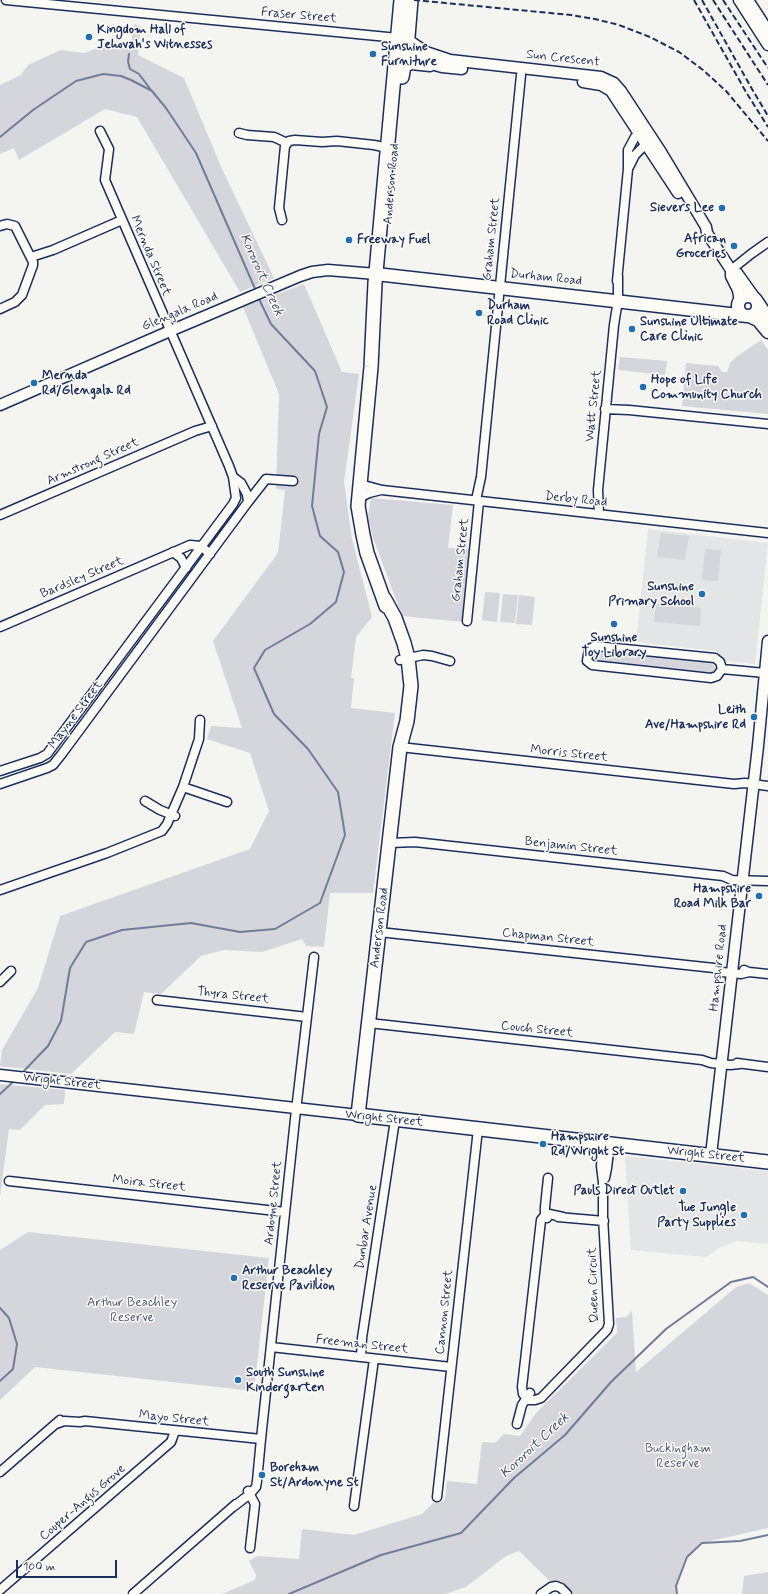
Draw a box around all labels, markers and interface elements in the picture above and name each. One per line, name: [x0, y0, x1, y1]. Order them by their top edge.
street label: Fraser Street: [260, 5, 338, 27]
place label: Kingdom Hall of Jehovah's Witnesses: [97, 22, 212, 53]
marker: Kingdom Hall of Jehovah's Witnesses: [84, 32, 94, 42]
place label: Sunshine Furniture: [381, 39, 437, 70]
street label: Sun Crescent: [525, 47, 601, 71]
marker: Sunshine Furniture: [368, 49, 378, 59]
street label: Anderson Road: [381, 143, 403, 225]
street label: Graham Street: [480, 196, 504, 282]
place label: Sievers Lee: [650, 200, 714, 216]
marker: Sievers Lee: [717, 203, 727, 213]
street label: Mernda Street: [126, 213, 174, 299]
water label: Kororoit Creek: [235, 231, 287, 319]
place label: African Groceries: [676, 231, 726, 262]
place label: Freeway Fuel: [357, 232, 430, 248]
marker: Freeway Fuel: [344, 235, 354, 245]
marker: African Groceries: [729, 241, 739, 251]
street label: Durham Road: [509, 266, 583, 290]
street label: Glengala Road: [140, 289, 220, 335]
place label: Durham Road Clinic: [487, 298, 549, 329]
marker: Durham Road Clinic: [474, 308, 484, 318]
place label: Sunshine Ultimate Care Clinic: [640, 314, 738, 345]
marker: Sunshine Ultimate Care Clinic: [627, 324, 637, 334]
place label: Mernda Rd/Glengala Rd: [42, 368, 131, 399]
street label: Watt Street: [582, 369, 606, 443]
place label: Hope of Life Community Church: [651, 372, 762, 403]
marker: Mernda Rd/Glengala Rd: [29, 378, 39, 388]
marker: Hope of Life Community Church: [638, 382, 648, 392]
street label: Armstrong Street: [45, 435, 141, 489]
street label: Derby Road: [544, 489, 608, 511]
street label: Graham Street: [449, 517, 473, 603]
street label: Bardsley Street: [38, 553, 126, 603]
place label: Sunshine Primary School: [608, 579, 694, 610]
marker: Sunshine Primary School: [697, 589, 707, 599]
marker: Sunshine Toy Library: [609, 619, 619, 629]
place label: Sunshine Toy Library: [582, 630, 646, 661]
street label: Mayne Street: [45, 678, 107, 752]
place label: Leith Ave/Hampshire Rd: [645, 702, 746, 733]
marker: Leith Ave/Hampshire Rd: [749, 712, 759, 722]
street label: Morris Street: [529, 742, 609, 766]
street label: Benjamin Street: [524, 834, 618, 860]
place label: Hampshire Road Milk Bar: [674, 881, 751, 912]
street label: Anderson Road: [367, 887, 393, 969]
marker: Hampshire Road Milk Bar: [754, 891, 764, 901]
street label: Hampshire Road: [707, 924, 731, 1012]
street label: Chapman Street: [501, 925, 595, 951]
street label: Thyra Street: [196, 984, 270, 1008]
street label: Couch Street: [500, 1018, 574, 1042]
street label: Wright Street: [22, 1070, 102, 1094]
street label: Wright Street: [344, 1107, 424, 1131]
place label: Hampshire Rd/Wright St: [551, 1129, 624, 1160]
marker: Hampshire Rd/Wright St: [538, 1139, 548, 1149]
street label: Wright Street: [666, 1143, 746, 1167]
street label: Ardoyne Street: [262, 1160, 286, 1246]
street label: Moira Street: [111, 1172, 187, 1196]
place label: Pauls Direct Outlet: [573, 1183, 675, 1199]
street label: Dunbar Avenue: [353, 1184, 381, 1270]
marker: Pauls Direct Outlet: [678, 1186, 688, 1196]
place label: Tue Jungle Party Supplies: [657, 1200, 736, 1231]
marker: Tue Jungle Party Supplies: [739, 1210, 749, 1220]
street label: Queen Circuit: [585, 1247, 603, 1323]
place label: Arthur Beachley Reserve Pavillion: [242, 1263, 335, 1294]
street label: Cannon Street: [433, 1269, 457, 1355]
marker: Arthur Beachley Reserve Pavillion: [229, 1273, 239, 1283]
park label: Arthur Beachley Reserve: [87, 1295, 177, 1326]
street label: Freeman Street: [315, 1332, 409, 1358]
place label: South Sunshine Kindergarten: [246, 1365, 325, 1396]
marker: South Sunshine Kindergarten: [233, 1375, 243, 1385]
street label: Mayo Street: [138, 1408, 210, 1430]
water label: Kororoit Creek: [497, 1410, 573, 1482]
park label: Buckingham Reserve: [645, 1441, 711, 1472]
place label: Boreham St/Ardonyne St: [270, 1460, 359, 1491]
street label: Couper-Angus Grove: [37, 1461, 129, 1545]
marker: Boreham St/Ardonyne St: [257, 1470, 267, 1480]
scale bar: [18, 1552, 119, 1578]
text: 100 m: [23, 1559, 55, 1575]

